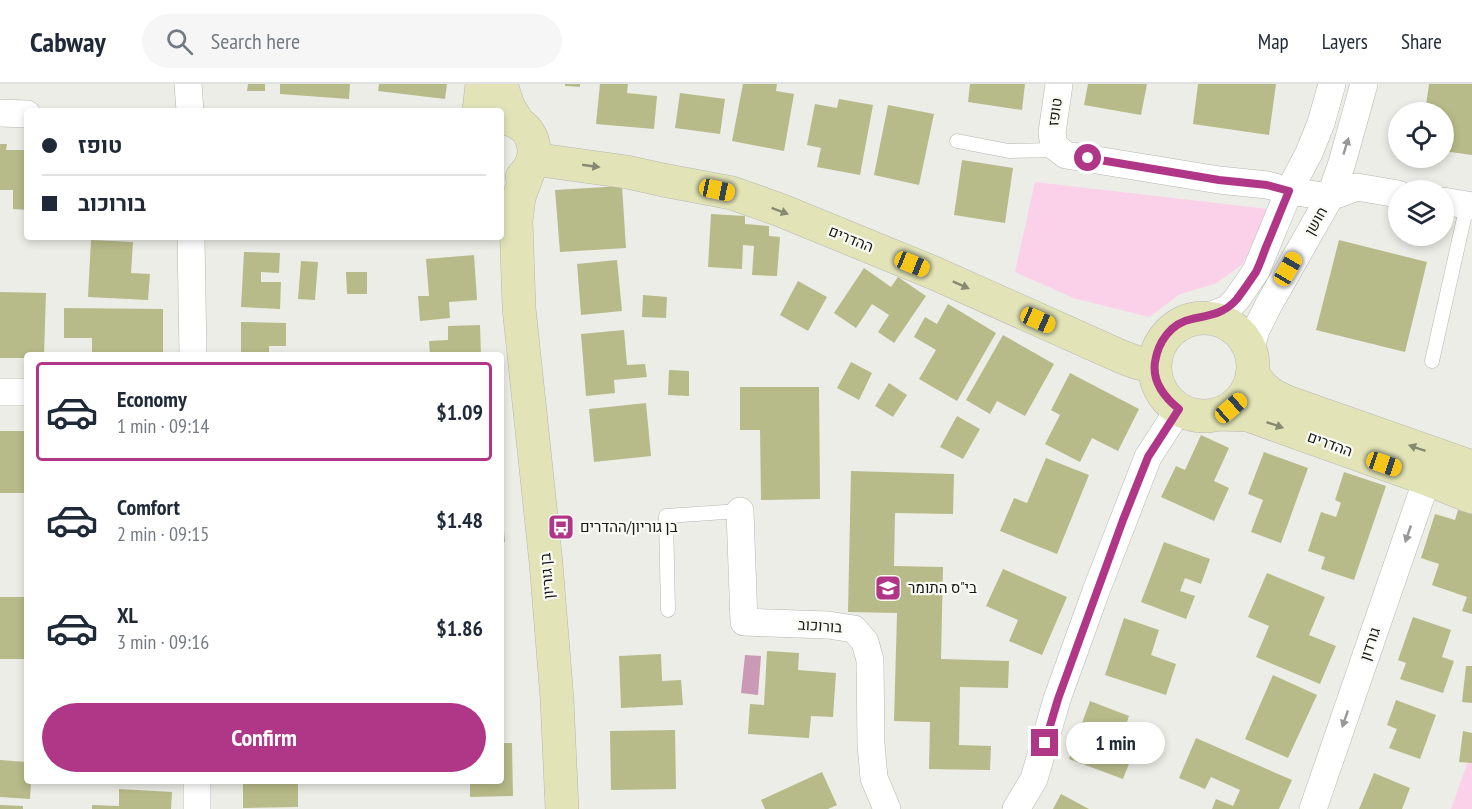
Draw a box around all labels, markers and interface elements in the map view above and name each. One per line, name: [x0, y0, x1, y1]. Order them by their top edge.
search box: [142, 14, 562, 68]
text: Cabway: [30, 23, 106, 60]
icon: search: [163, 25, 196, 58]
text: Search here: [211, 27, 300, 55]
text: Map: [1258, 28, 1289, 55]
text: Layers: [1322, 28, 1368, 55]
text: Share: [1401, 28, 1442, 55]
street label: טופז: [1043, 97, 1066, 127]
map controls: [1388, 102, 1454, 246]
button: locate: [1388, 102, 1454, 168]
text: טופז: [78, 131, 122, 159]
one-way arrow: [1342, 137, 1351, 155]
route start: [1074, 144, 1101, 171]
one-way arrow: [582, 162, 601, 171]
car: [698, 177, 736, 203]
button: layers: [1388, 180, 1454, 246]
text: בורוכוב: [78, 189, 146, 217]
street label: חושן: [1300, 203, 1331, 238]
one-way arrow: [771, 206, 789, 216]
street label: ההדרים: [826, 221, 876, 256]
car: [892, 249, 932, 279]
car: [1271, 249, 1305, 289]
one-way arrow: [952, 280, 969, 289]
car: [1018, 304, 1058, 336]
icon: car: [45, 385, 99, 439]
text: Economy: [117, 385, 187, 413]
car: [1212, 389, 1250, 427]
text: $1.09: [436, 398, 483, 426]
text: 1 min · 09:14: [117, 413, 209, 439]
one-way arrow: [1266, 421, 1284, 431]
street label: ההדרים: [1305, 427, 1355, 460]
one-way arrow: [1408, 443, 1426, 452]
car: [1364, 450, 1404, 478]
icon: car: [45, 493, 99, 547]
text: Comfort: [117, 493, 180, 521]
text: $1.48: [436, 506, 483, 534]
bus stop icon: בן גוריון/ההדרים: [546, 512, 576, 542]
place label: בן גוריון/ההדרים: [580, 517, 678, 536]
text: 2 min · 09:15: [117, 521, 209, 547]
one-way arrow: [1402, 525, 1412, 543]
street label: בן גוריון: [535, 552, 558, 600]
school or university icon: בי"ס התומר: [873, 573, 903, 603]
place label: בי"ס התומר: [908, 578, 977, 597]
icon: car: [45, 601, 99, 655]
text: XL: [117, 601, 138, 629]
text: $1.86: [436, 614, 483, 642]
street label: בורוכוב: [797, 614, 843, 637]
street label: גורדון: [1355, 624, 1384, 663]
text: 3 min · 09:16: [117, 629, 209, 655]
button: Confirm: [42, 703, 486, 772]
one-way arrow: [1339, 710, 1349, 728]
callout: 1 min: [1066, 722, 1165, 764]
route end: [1031, 729, 1058, 756]
text: 1 min: [1095, 730, 1136, 756]

